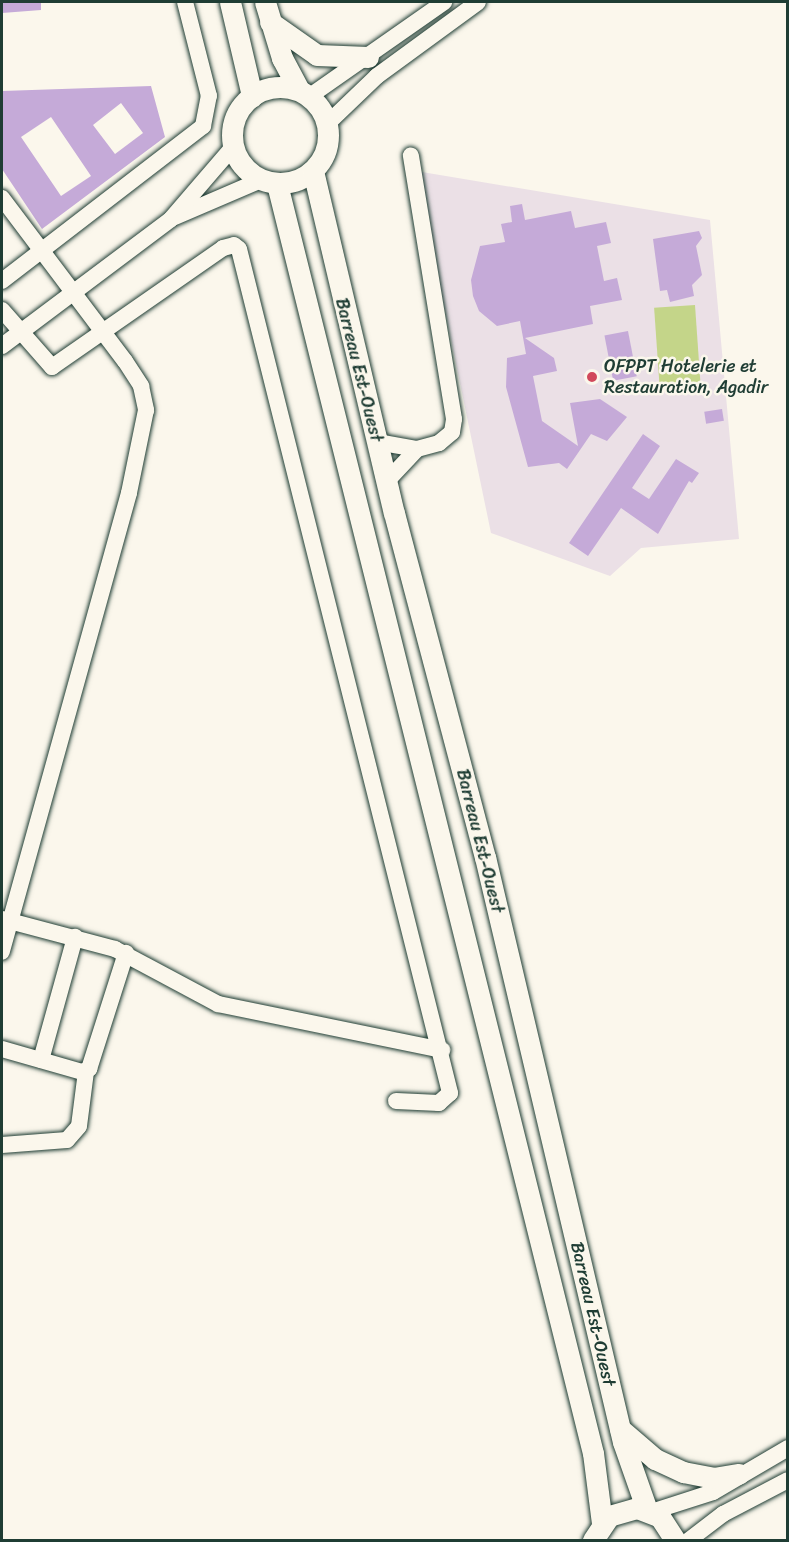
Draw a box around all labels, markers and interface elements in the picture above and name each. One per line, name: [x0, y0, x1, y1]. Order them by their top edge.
street label: Barreau Est-Ouest: [331, 296, 387, 444]
place label: OFPPT Hotelerie et Restauration, Agadir: [604, 356, 768, 398]
marker: OFPPT Hotelerie et Restauration, Agadir: [585, 370, 599, 384]
street label: Barreau Est-Ouest: [452, 767, 508, 915]
street label: Barreau Est-Ouest: [566, 1239, 620, 1389]

